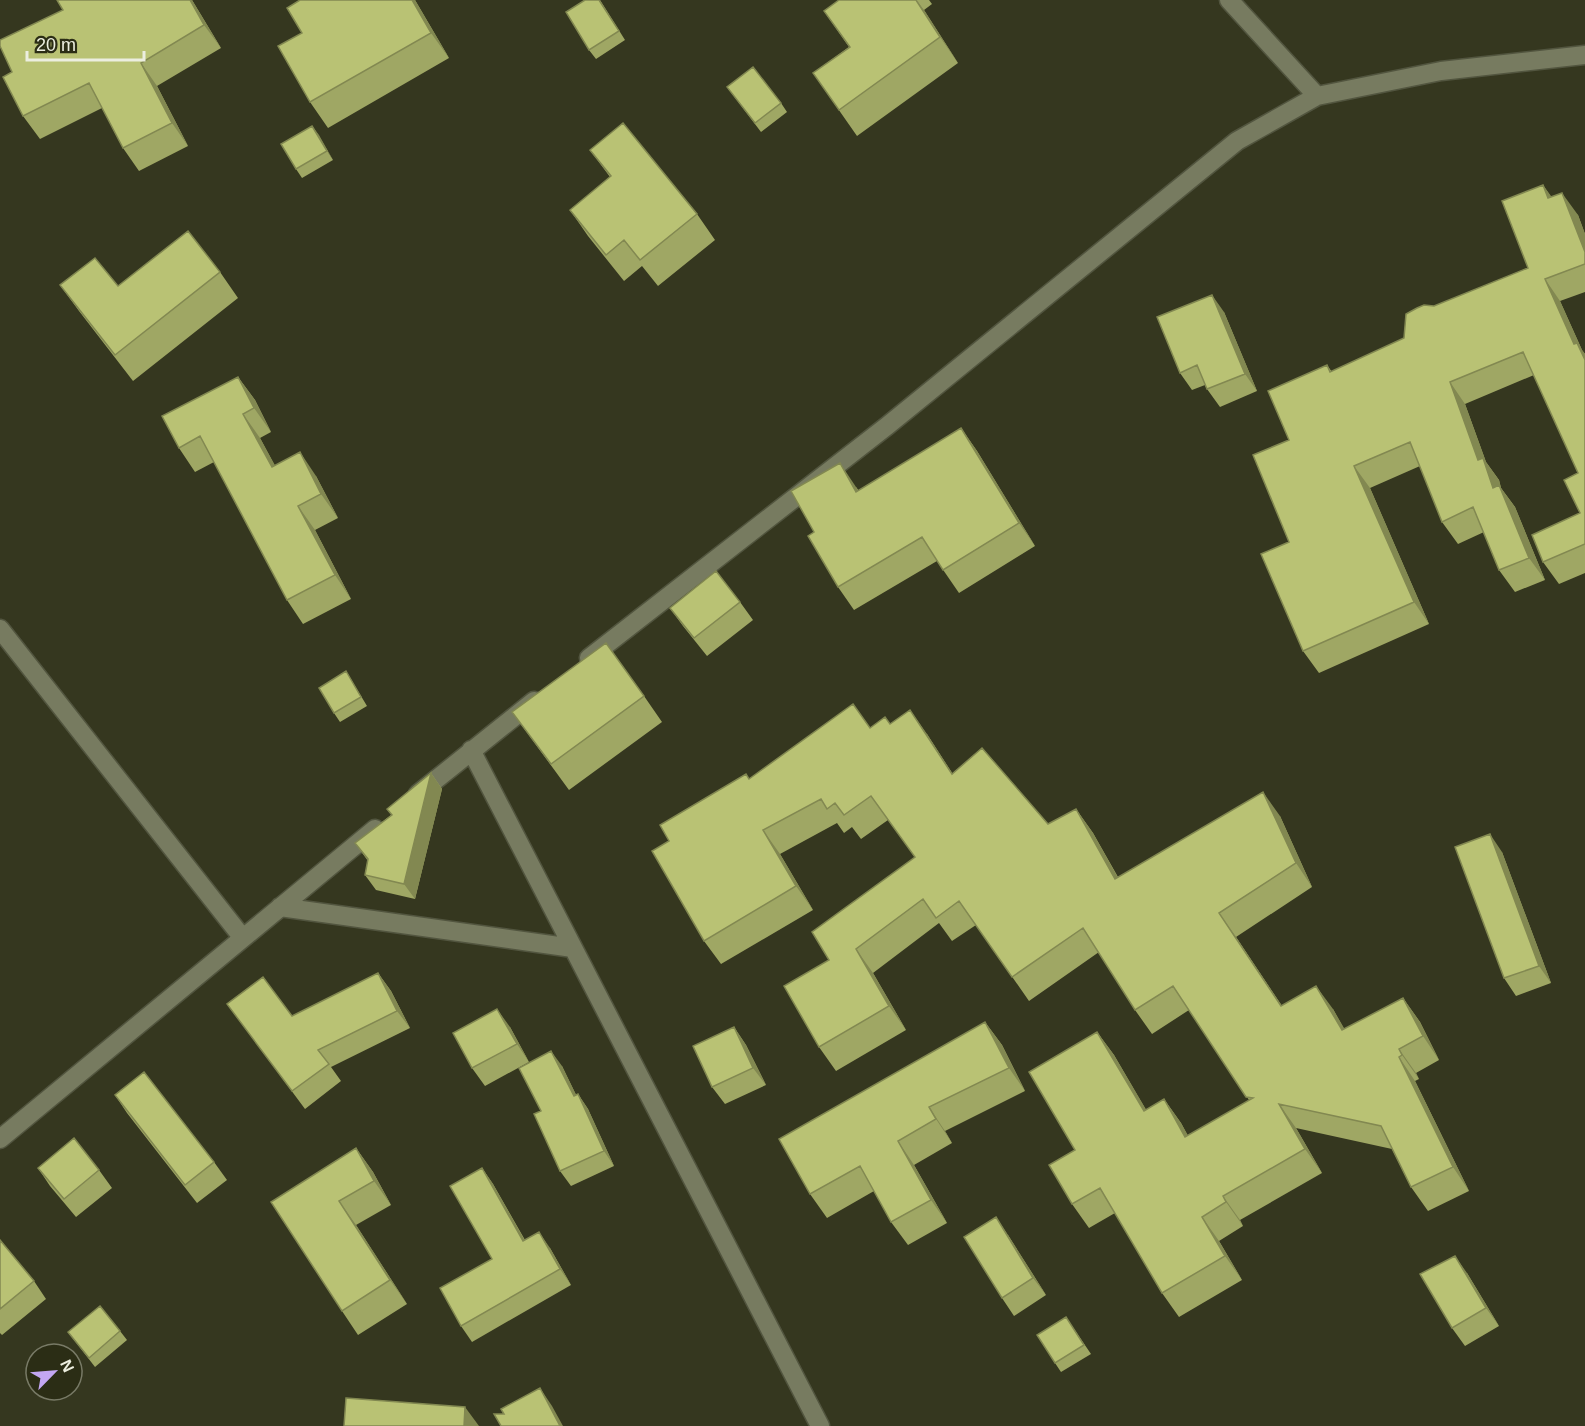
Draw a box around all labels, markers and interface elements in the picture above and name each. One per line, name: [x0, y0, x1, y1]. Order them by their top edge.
scale bar: [27, 24, 144, 62]
text: 20 m: [36, 35, 76, 55]
north arrow: [24, 1342, 84, 1402]
text: N: [57, 1357, 77, 1375]

